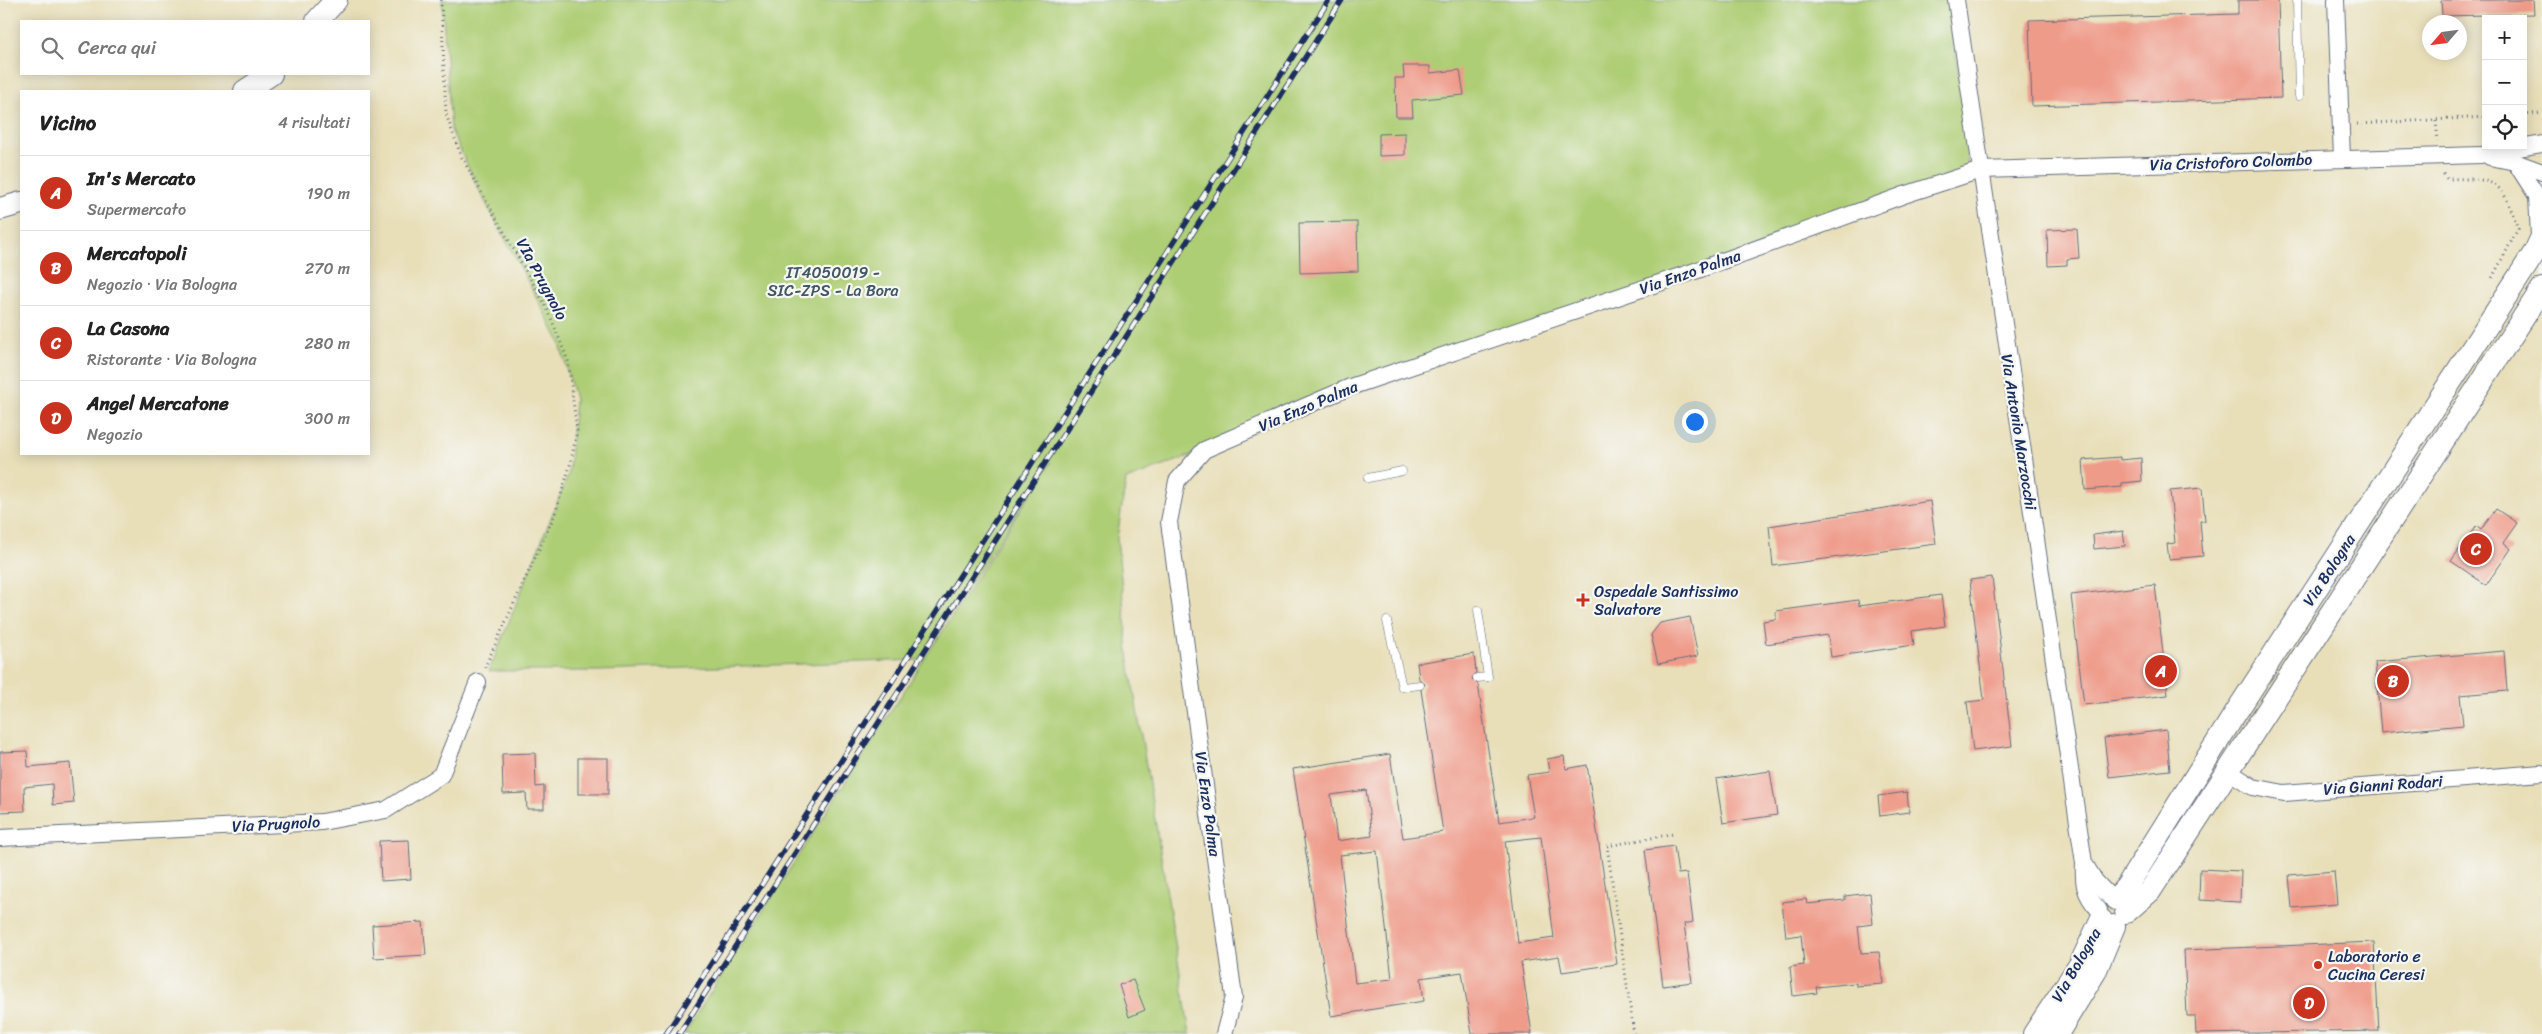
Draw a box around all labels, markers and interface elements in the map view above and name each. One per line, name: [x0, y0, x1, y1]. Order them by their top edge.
north arrow: [2422, 15, 2467, 60]
map controls: [2482, 15, 2527, 150]
button: +: [2482, 15, 2527, 60]
search box: [20, 20, 370, 75]
text: Cerca qui: [78, 31, 156, 64]
icon: search: [38, 34, 66, 62]
button: −: [2482, 60, 2527, 105]
text: Vicino: [40, 104, 96, 142]
button: locate: [2482, 105, 2527, 150]
text: 4 risultati: [278, 108, 350, 137]
street label: Via Cristoforo Colombo: [2149, 145, 2313, 179]
text: In's Mercato: [87, 162, 195, 195]
text: A: [51, 179, 61, 208]
text: 190 m: [307, 179, 350, 208]
text: Supermercato: [87, 195, 186, 224]
street label: VIa Prugnolo: [508, 232, 576, 326]
text: Mercatopoli: [87, 237, 186, 270]
street label: Via Enzo Palma: [1635, 241, 1746, 303]
text: B: [51, 254, 61, 283]
text: 270 m: [305, 254, 350, 283]
park label: IT4050019 - SIC-ZPS - La Bora: [768, 258, 898, 305]
text: Negozio · Via Bologna: [87, 270, 237, 299]
text: La Casona: [87, 312, 170, 345]
text: C: [51, 329, 61, 358]
text: 280 m: [305, 329, 350, 358]
text: Ristorante · Via Bologna: [87, 345, 256, 374]
street label: Via Antonio Marzocchi: [1992, 352, 2046, 513]
street label: Via Enzo Palma: [1254, 372, 1363, 440]
text: Angel Mercatone: [87, 387, 229, 420]
text: D: [51, 404, 61, 433]
text: 300 m: [305, 404, 350, 433]
your location: [1682, 409, 1708, 435]
text: Negozio: [87, 420, 143, 449]
street label: Via Bologna: [2295, 527, 2364, 612]
pin: C: [2460, 530, 2492, 568]
place label: Ospedale Santissimo Salvatore: [1594, 577, 1738, 624]
marker: Ospedale Santissimo Salvatore: [1576, 593, 1590, 607]
pin: A: [2145, 652, 2177, 690]
pin: B: [2377, 662, 2409, 700]
street label: Via Enzo Palma: [1186, 750, 1230, 859]
street label: Via Gianni Rodari: [2322, 766, 2444, 804]
street label: Via Prugnolo: [231, 807, 321, 841]
street label: Via Bologna: [2043, 922, 2109, 1008]
place label: Laboratorio e Cucina Ceresi: [2328, 942, 2425, 989]
marker: Laboratorio e Cucina Ceresi: [2312, 959, 2324, 971]
pin: D: [2293, 984, 2325, 1022]

